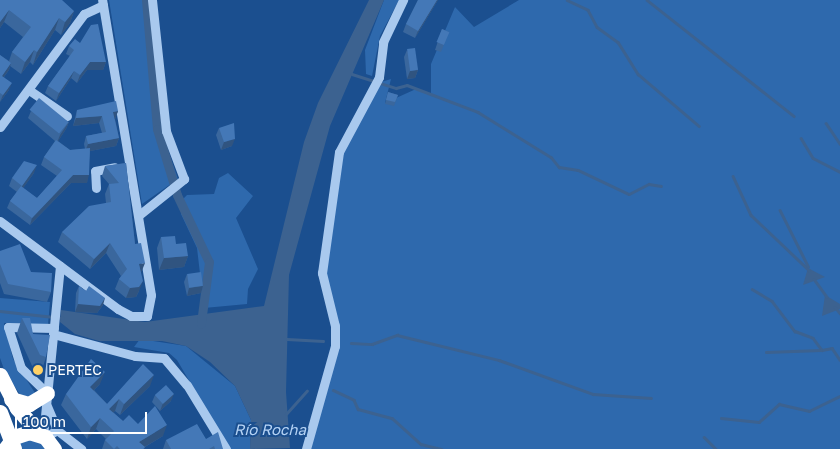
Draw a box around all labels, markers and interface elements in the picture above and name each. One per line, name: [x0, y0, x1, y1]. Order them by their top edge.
place label: PERTEC: [48, 362, 102, 378]
marker: PERTEC: [32, 364, 44, 376]
scale bar: [18, 402, 150, 434]
text: 100 m: [23, 412, 66, 430]
water label: Río Rocha: [234, 421, 306, 439]

